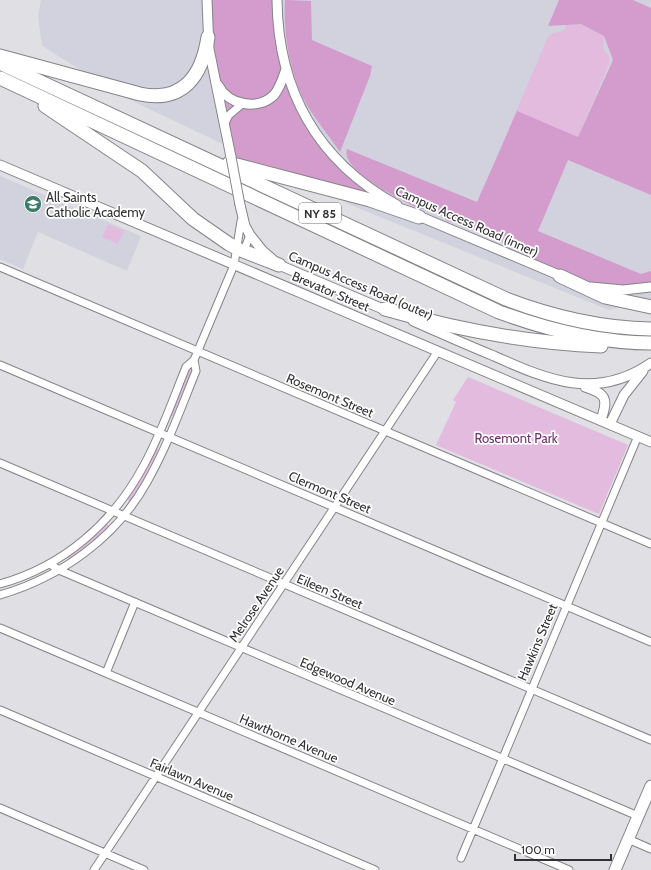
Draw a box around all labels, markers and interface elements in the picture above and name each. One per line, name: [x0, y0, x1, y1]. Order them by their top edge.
street label: Campus Access Road (inner): [393, 182, 541, 260]
place label: All Saints Catholic Academy: [46, 189, 145, 220]
school or university icon: All Saints Catholic Academy: [23, 194, 43, 214]
road number: NY 85: [299, 203, 341, 223]
street label: Campus Access Road (outer): [286, 247, 436, 323]
street label: Brevator Street: [290, 268, 373, 315]
street label: Rosemont Street: [284, 369, 377, 421]
park label: Rosemont Park: [474, 430, 558, 446]
street label: Clermont Street: [286, 467, 374, 517]
street label: Melrose Avenue: [225, 563, 287, 645]
street label: Eileen Street: [295, 570, 366, 612]
street label: Hawkins Street: [514, 601, 561, 683]
street label: Edgewood Avenue: [298, 654, 399, 708]
street label: Hawthorne Avenue: [237, 710, 341, 766]
street label: Fairlawn Avenue: [148, 754, 236, 804]
scale bar: [515, 836, 611, 862]
text: 100 m: [521, 842, 555, 857]

